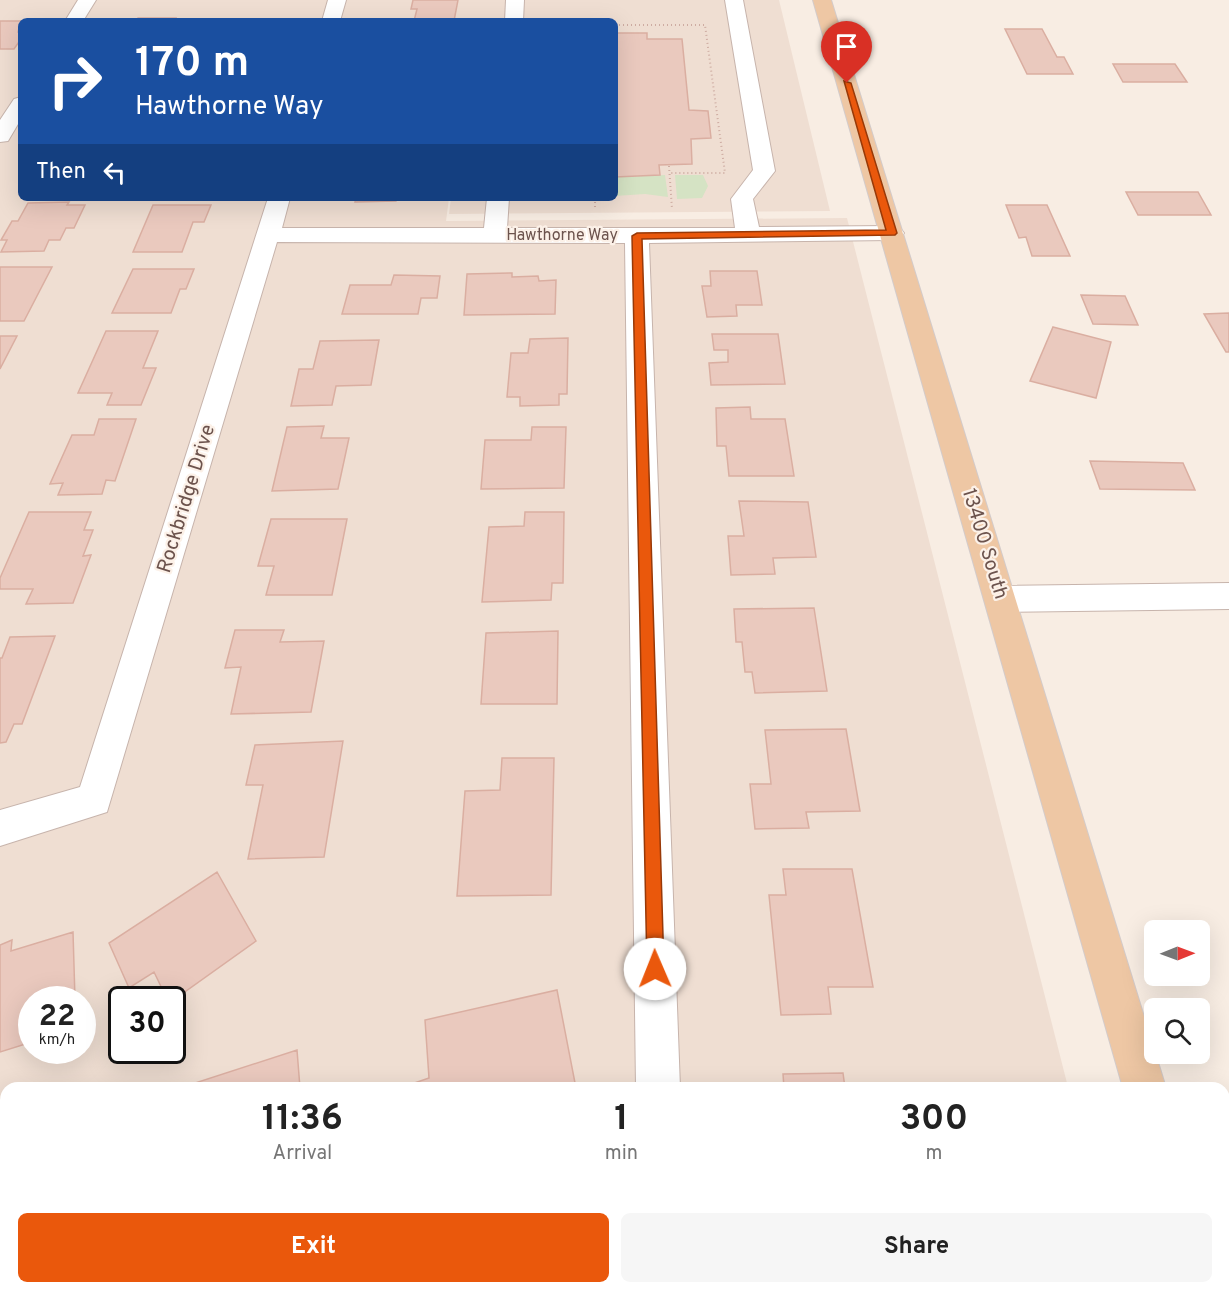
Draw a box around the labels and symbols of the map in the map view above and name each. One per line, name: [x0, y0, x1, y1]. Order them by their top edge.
pin: [821, 21, 872, 83]
street label: Hawthorne Way: [506, 226, 618, 246]
street label: Rockbridge Drive: [152, 422, 222, 576]
street label: 13400 South: [955, 485, 1013, 603]
north arrow: [1144, 920, 1210, 986]
position arrow: [623, 937, 687, 1001]
speed limit sign: 30: [108, 986, 186, 1064]

